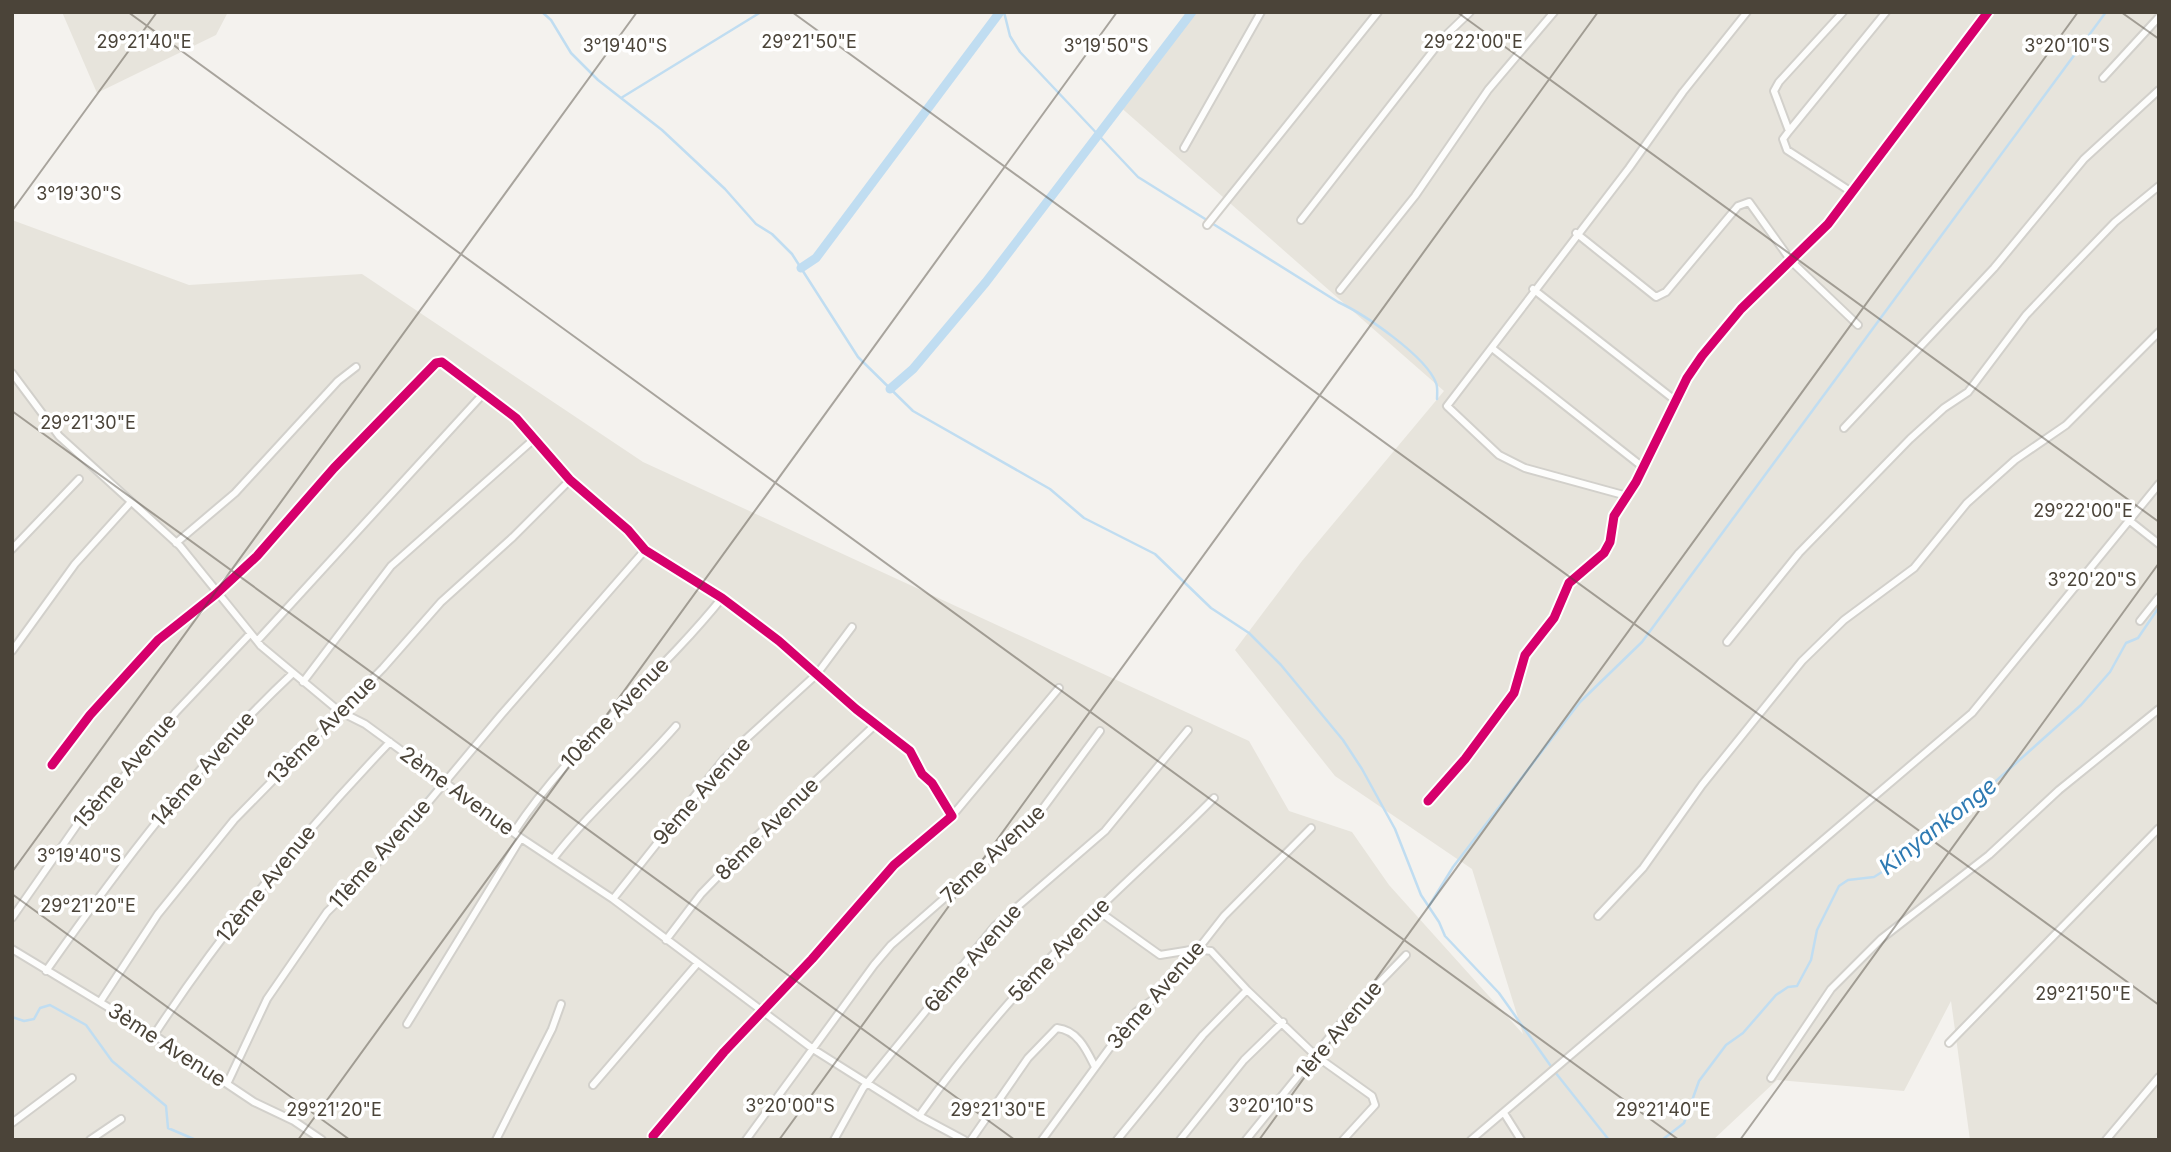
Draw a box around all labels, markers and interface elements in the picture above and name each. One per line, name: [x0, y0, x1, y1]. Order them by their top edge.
text: 29°21'40"E: [96, 31, 192, 52]
text: 29°21'50"E: [761, 31, 857, 52]
text: 29°22'00"E: [1423, 31, 1523, 52]
text: 3°19'40"S: [583, 35, 667, 56]
text: 3°19'50"S: [1063, 35, 1149, 56]
text: 3°20'10"S: [2024, 35, 2110, 56]
text: 3°19'30"S: [36, 183, 122, 204]
text: 29°21'30"E: [40, 412, 136, 433]
text: 29°22'00"E: [2033, 500, 2133, 521]
text: 3°20'20"S: [2047, 569, 2137, 590]
street label: 10ème Avenue: [556, 652, 674, 773]
street label: 13ème Avenue: [262, 670, 381, 789]
street label: 14ème Avenue: [146, 706, 260, 831]
street label: 15ème Avenue: [68, 708, 181, 833]
street label: 9ème Avenue: [648, 731, 756, 850]
street label: 2ème Avenue: [395, 741, 519, 840]
water label: Kinyankonge: [1874, 771, 2002, 881]
street label: 8ème Avenue: [710, 772, 823, 885]
street label: 11ème Avenue: [324, 793, 436, 914]
street label: 7ème Avenue: [935, 799, 1050, 908]
street label: 12ème Avenue: [211, 820, 321, 947]
text: 3°19'40"S: [37, 845, 121, 866]
street label: 5ème Avenue: [1003, 892, 1115, 1007]
text: 29°21'20"E: [40, 895, 136, 916]
street label: 6ème Avenue: [919, 898, 1027, 1017]
street label: 3ème Avenue: [1102, 935, 1210, 1054]
street label: 1ère Avenue: [1290, 976, 1387, 1084]
text: 29°21'50"E: [2035, 983, 2131, 1004]
street label: 3ème Avenue: [104, 997, 231, 1092]
text: 3°20'00"S: [745, 1095, 835, 1116]
text: 3°20'10"S: [1228, 1095, 1314, 1116]
text: 29°21'20"E: [286, 1099, 382, 1120]
text: 29°21'30"E: [950, 1099, 1046, 1120]
text: 29°21'40"E: [1615, 1099, 1711, 1120]

